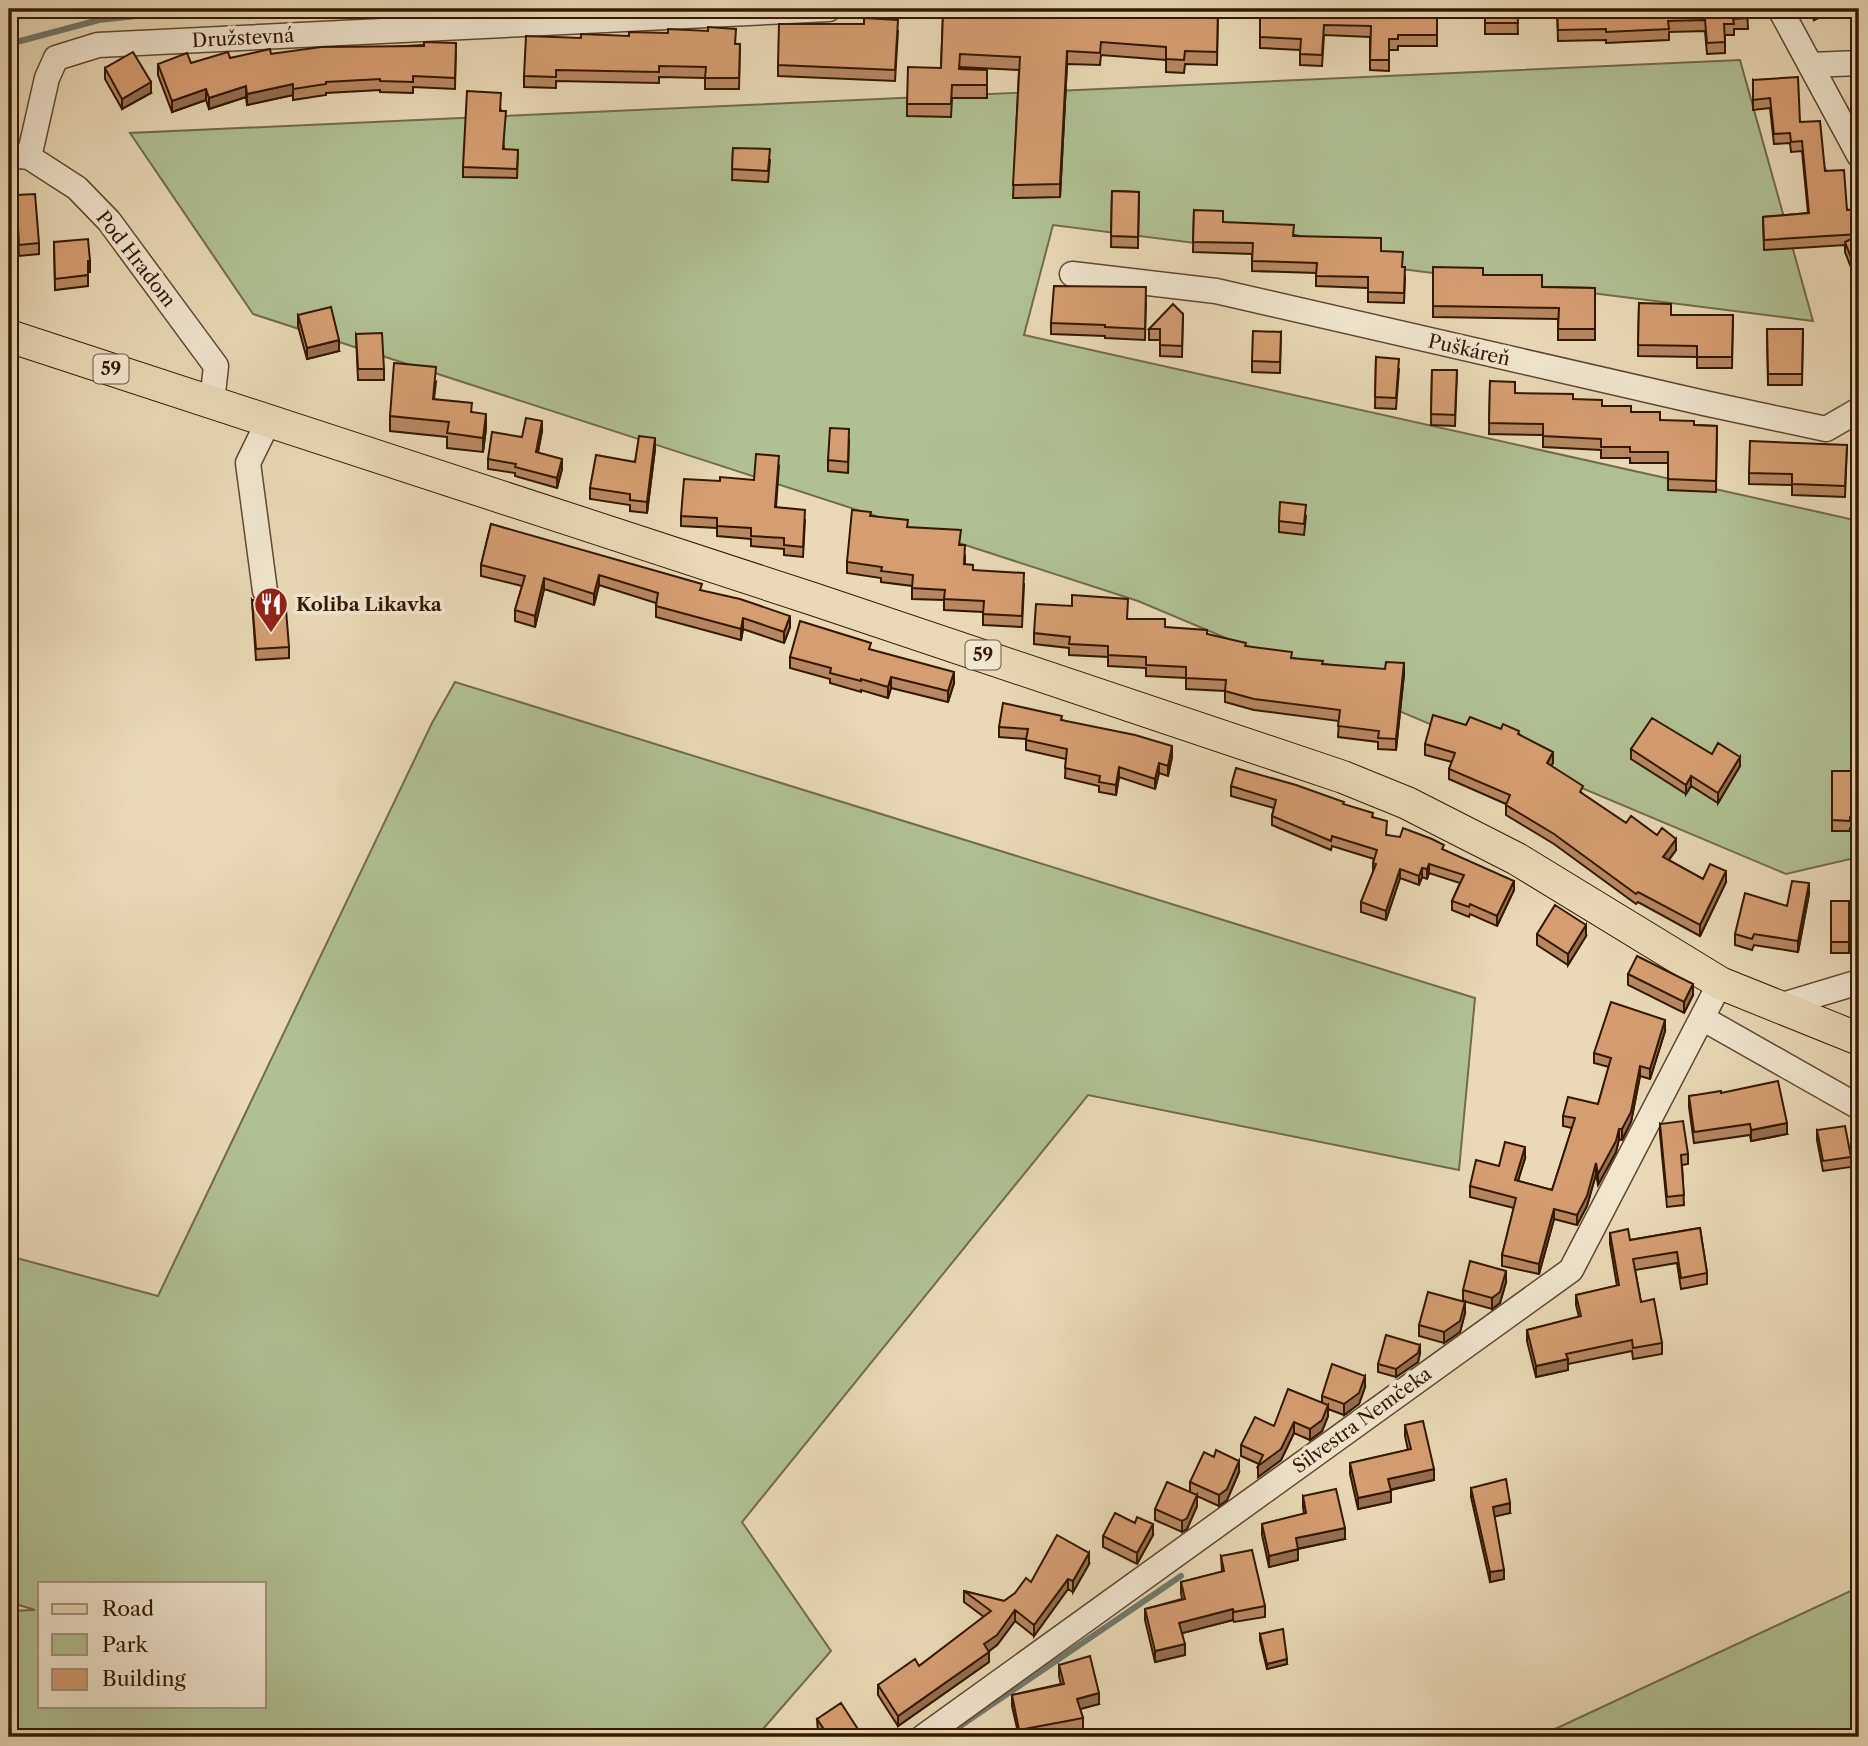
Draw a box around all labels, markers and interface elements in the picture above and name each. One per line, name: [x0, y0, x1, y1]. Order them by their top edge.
street label: Družstevná: [191, 24, 295, 52]
street label: Pod Hradom: [91, 206, 181, 312]
street label: Puškáreň: [1426, 329, 1512, 371]
road number: 59: [94, 354, 128, 384]
restaurant icon: Koliba Likavka: [252, 585, 290, 634]
place label: Koliba Likavka: [296, 593, 443, 616]
road number: 59: [965, 640, 1000, 670]
street label: Silvestra Nemčeka: [1288, 1362, 1436, 1478]
legend: [38, 1582, 266, 1708]
text: Road: [102, 1596, 154, 1621]
text: Park: [102, 1632, 148, 1657]
text: Building: [102, 1666, 187, 1691]

